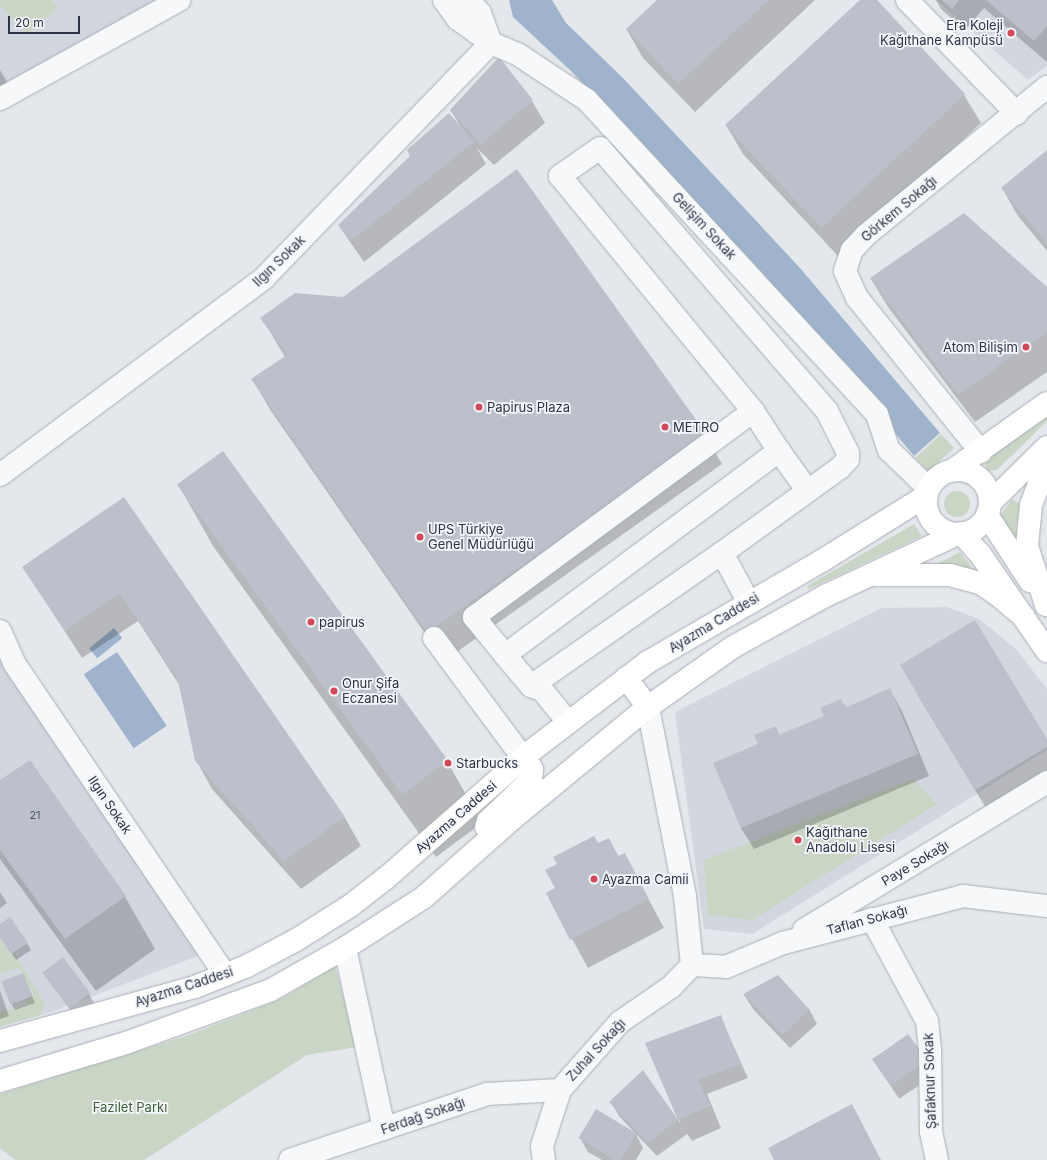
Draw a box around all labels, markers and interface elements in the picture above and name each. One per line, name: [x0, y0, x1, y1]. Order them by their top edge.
scale bar: [10, 8, 82, 34]
text: 20 m: [15, 15, 44, 30]
place label: Era Koleji Kağıthane Kampüsü: [880, 18, 1003, 49]
marker: Era Koleji Kağıthane Kampüsü: [1006, 28, 1016, 38]
street label: Görkem Sokağı: [858, 173, 940, 245]
street label: Gelişim Sokak: [669, 189, 739, 263]
street label: Ilgın Sokak: [250, 232, 308, 290]
place label: Atom Bilişim: [943, 339, 1018, 355]
marker: Atom Bilişim: [1021, 342, 1031, 352]
place label: Papirus Plaza: [487, 399, 570, 415]
marker: Papirus Plaza: [474, 402, 484, 412]
place label: METRO: [673, 419, 719, 435]
marker: METRO: [660, 422, 670, 432]
place label: UPS Türkiye Genel Müdürlüğü: [428, 522, 534, 553]
marker: UPS Türkiye Genel Müdürlüğü: [415, 532, 425, 542]
street label: Ayazma Caddesi: [666, 590, 762, 656]
place label: papirus: [319, 614, 365, 630]
marker: papirus: [306, 617, 316, 627]
place label: Onur Şifa Eczanesi: [342, 676, 399, 707]
marker: Onur Şifa Eczanesi: [329, 686, 339, 696]
place label: Starbucks: [456, 755, 518, 771]
marker: Starbucks: [443, 758, 453, 768]
street label: Ilgın Sokak: [85, 773, 135, 837]
street label: Ayazma Caddesi: [412, 778, 500, 856]
house number: 21: [29, 808, 41, 822]
place label: Kağıthane Anadolu Lisesi: [806, 825, 895, 856]
marker: Kağıthane Anadolu Lisesi: [793, 835, 803, 845]
street label: Paye Sokağı: [879, 837, 951, 889]
place label: Ayazma Camii: [602, 871, 689, 887]
marker: Ayazma Camii: [589, 874, 599, 884]
street label: Taflan Sokağı: [825, 902, 909, 938]
street label: Ayazma Caddesi: [133, 964, 235, 1010]
street label: Zuhal Sokağı: [563, 1016, 629, 1084]
street label: Şafaknur Sokak: [921, 1033, 939, 1129]
street label: Ferdağ Sokağı: [379, 1094, 467, 1138]
park label: Fazilet Parkı: [93, 1099, 167, 1115]

